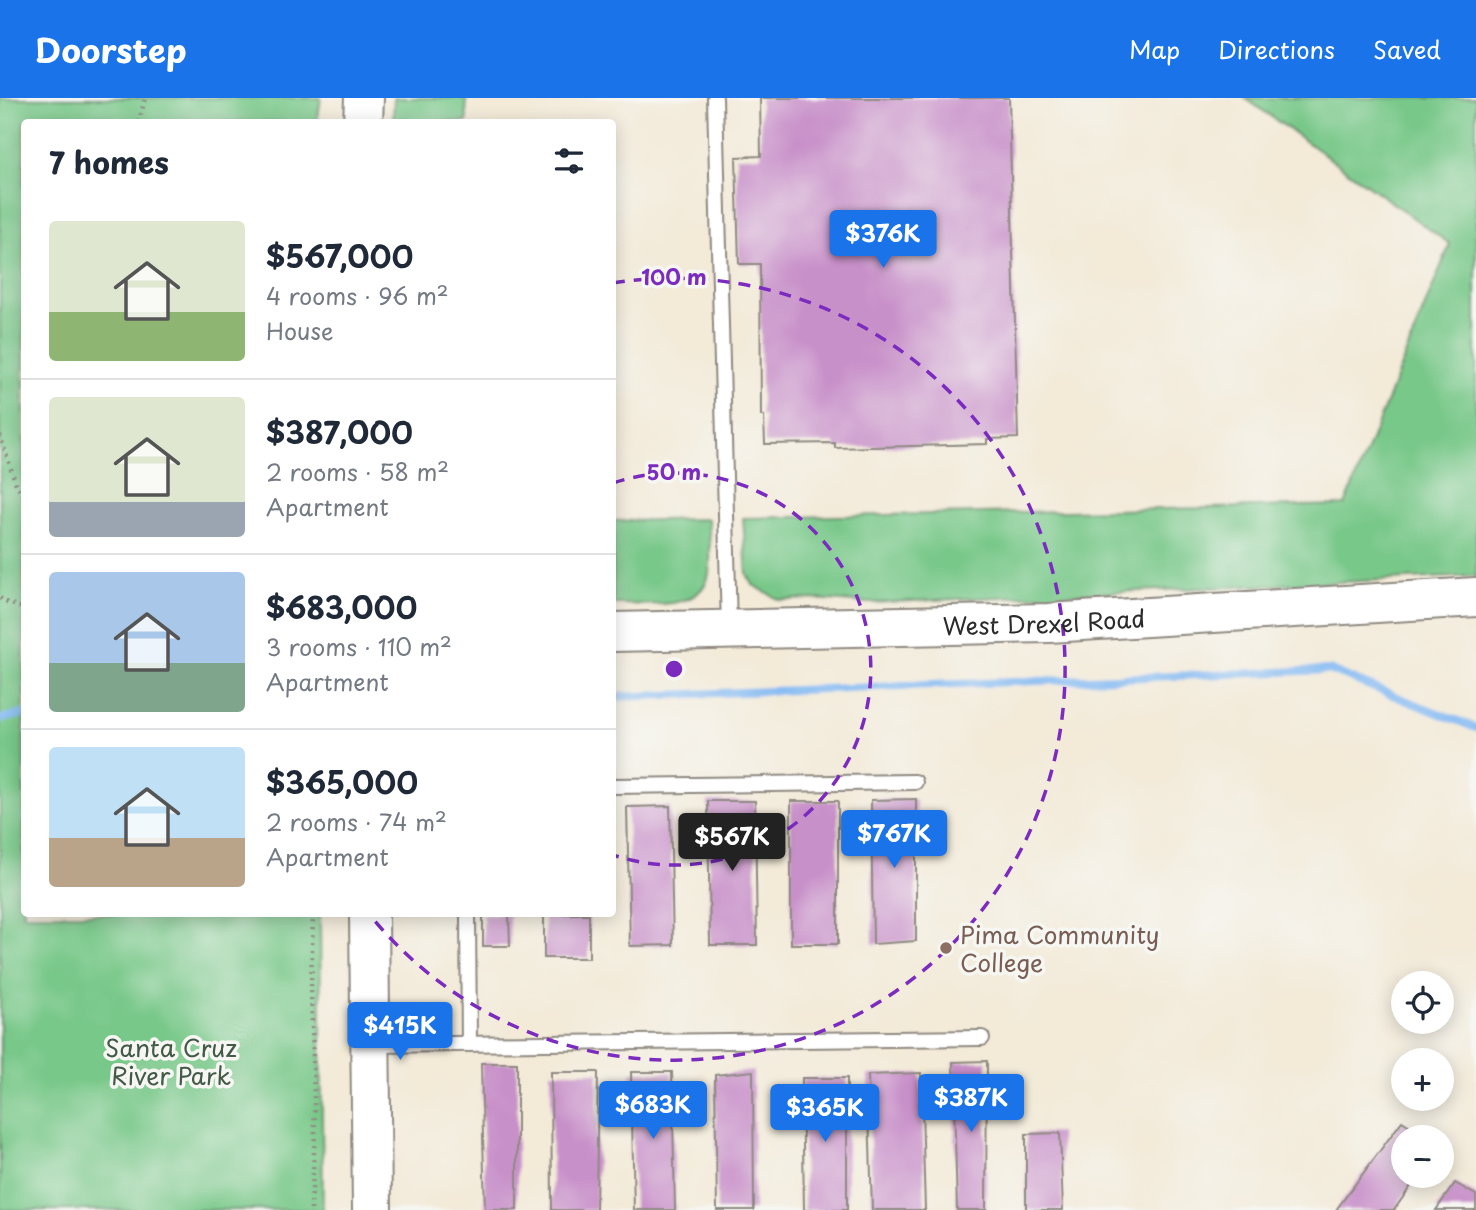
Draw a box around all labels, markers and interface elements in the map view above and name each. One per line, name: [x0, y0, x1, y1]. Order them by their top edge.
text: Doorstep: [35, 24, 187, 74]
text: Map: [1129, 31, 1180, 67]
text: Directions: [1218, 31, 1335, 67]
text: Saved: [1373, 31, 1441, 67]
text: 7 homes: [49, 139, 169, 184]
icon: filters: [550, 142, 588, 180]
pin: $376K: [834, 211, 932, 270]
text: $376K: [846, 215, 920, 250]
text: $567,000: [266, 233, 413, 278]
icon: home: [105, 249, 189, 333]
text: 100 m: [641, 260, 707, 292]
text: 4 rooms · 96 m²: [266, 278, 449, 313]
text: House: [266, 313, 333, 348]
text: $387,000: [266, 409, 413, 454]
icon: home: [105, 425, 189, 509]
text: 2 rooms · 58 m²: [266, 454, 449, 489]
text: 50 m: [647, 455, 701, 487]
text: Apartment: [266, 489, 389, 524]
text: $683,000: [266, 584, 417, 629]
street label: West Drexel Road: [942, 599, 1146, 643]
icon: home: [105, 600, 189, 684]
text: 3 rooms · 110 m²: [266, 629, 452, 664]
centre of rings: [662, 657, 686, 681]
text: Apartment: [266, 664, 389, 699]
text: $365,000: [266, 759, 418, 804]
icon: home: [105, 775, 189, 859]
text: 2 rooms · 74 m²: [266, 804, 447, 839]
pin: $767K: [845, 810, 943, 870]
pin: $567K: [683, 814, 781, 873]
text: $767K: [857, 815, 931, 850]
text: $567K: [694, 818, 770, 853]
text: Apartment: [266, 839, 389, 874]
place label: Pima Community College: [960, 916, 1160, 980]
marker: Pima Community College: [938, 940, 954, 956]
map controls: [1391, 971, 1454, 1188]
button: locate: [1391, 971, 1454, 1034]
pin: $415K: [351, 1002, 449, 1062]
text: $415K: [363, 1007, 437, 1042]
park label: Santa Cruz River Park: [105, 1029, 237, 1093]
button: +: [1391, 1048, 1454, 1111]
pin: $387K: [922, 1074, 1020, 1134]
text: $387K: [934, 1079, 1008, 1114]
pin: $683K: [604, 1082, 702, 1141]
pin: $365K: [776, 1084, 874, 1144]
text: $683K: [615, 1086, 691, 1121]
text: $365K: [786, 1089, 864, 1124]
button: −: [1391, 1125, 1454, 1188]

